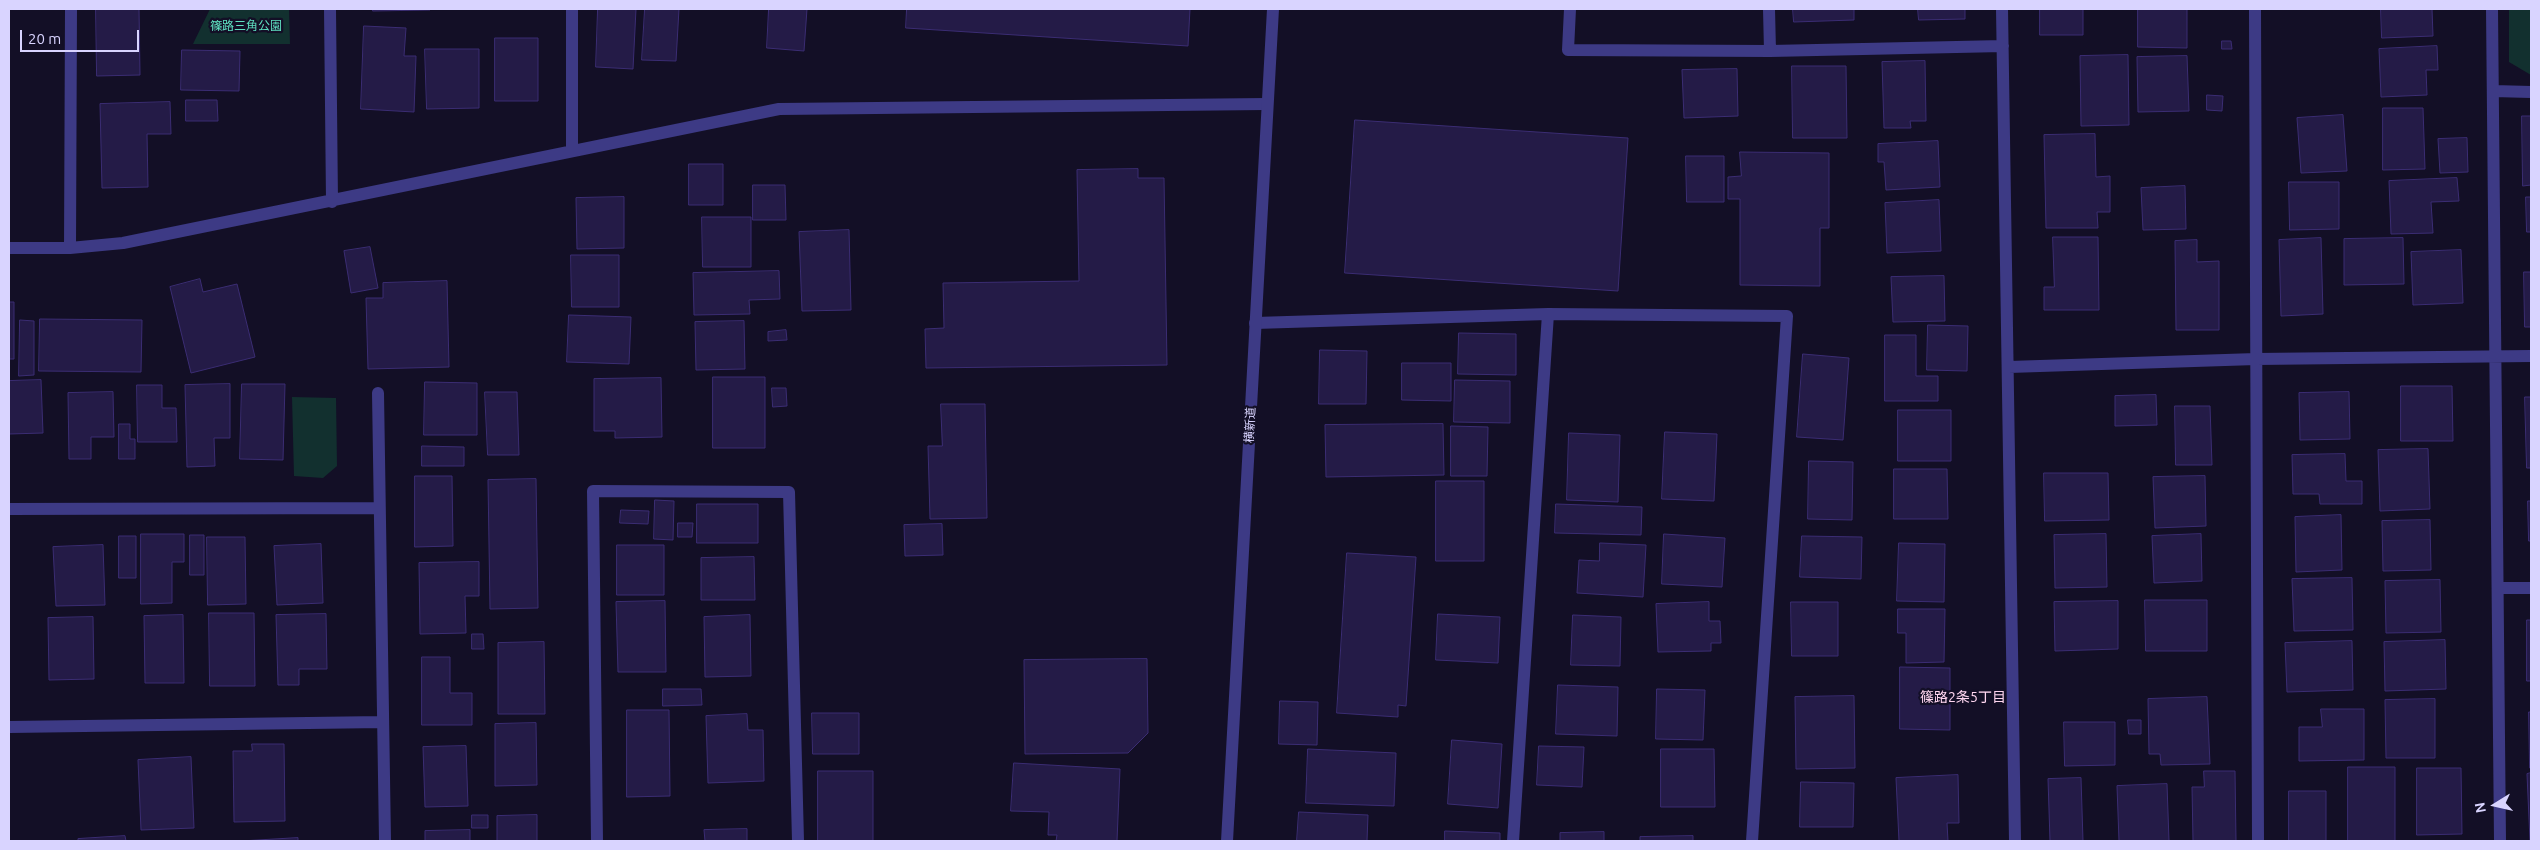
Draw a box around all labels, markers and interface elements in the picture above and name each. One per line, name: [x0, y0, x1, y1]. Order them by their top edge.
park label: 篠路三角公園: [210, 19, 282, 33]
scale bar: [22, 20, 141, 52]
text: 20 m: [28, 30, 61, 47]
street label: 横新道: [1242, 407, 1258, 443]
district label: 篠路2条5丁目: [1920, 689, 2006, 705]
north arrow: [2470, 780, 2520, 830]
text: N: [2471, 801, 2489, 814]

